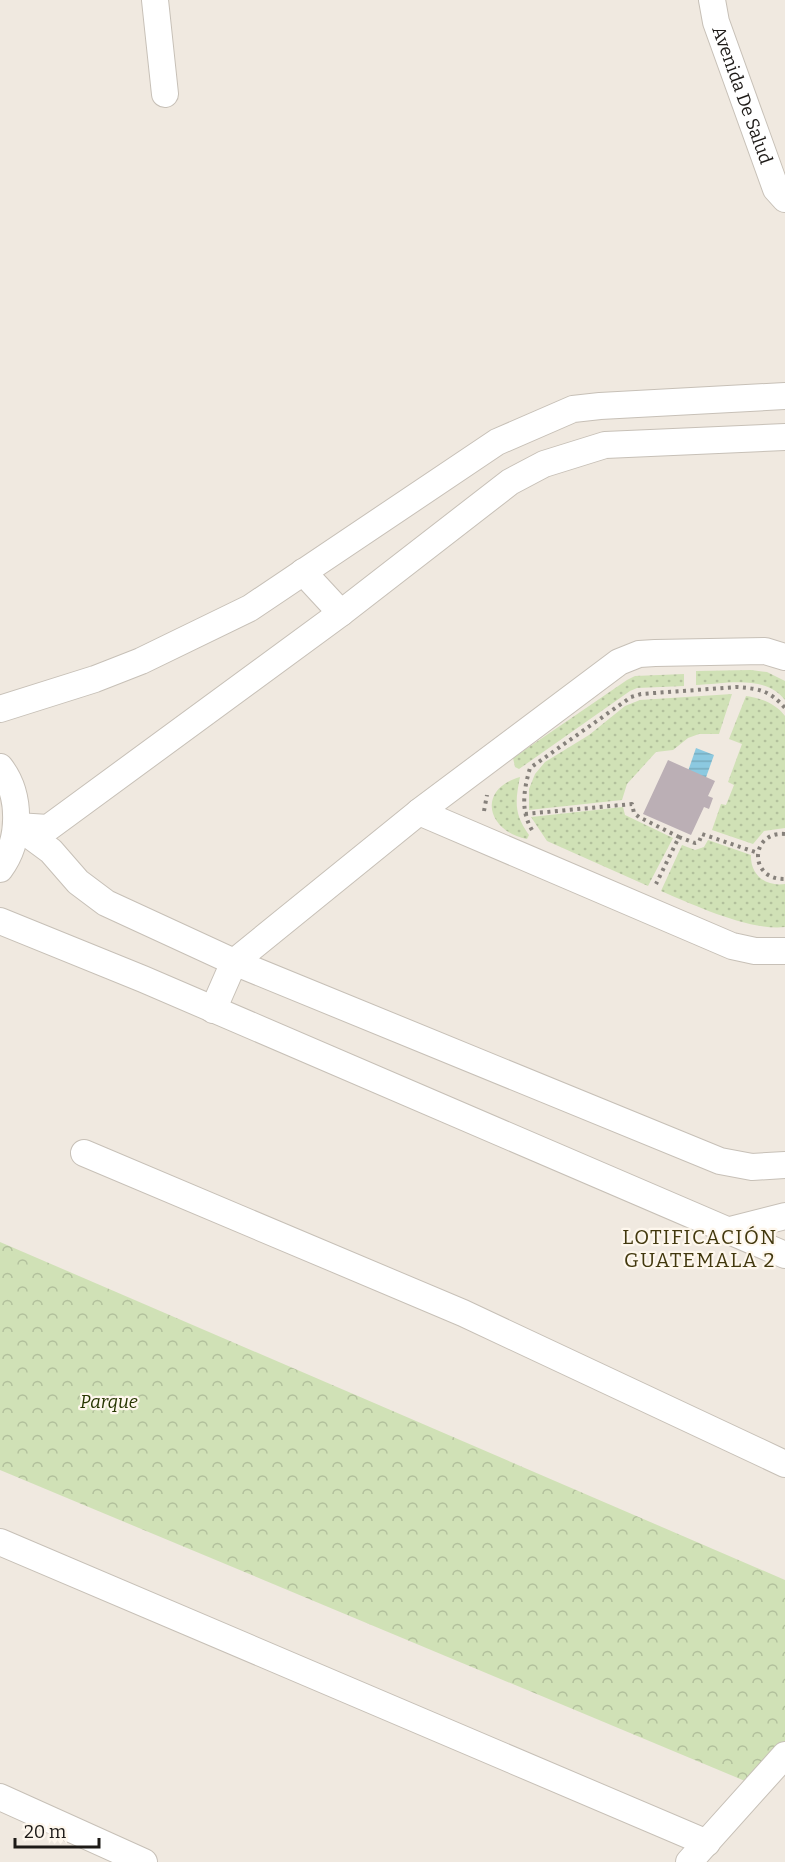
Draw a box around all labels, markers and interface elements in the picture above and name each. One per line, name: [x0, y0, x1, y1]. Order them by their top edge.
street label: Avenida De Salud: [707, 23, 777, 167]
district label: LOTIFICACIÓN GUATEMALA 2: [622, 1225, 778, 1272]
park label: Parque: [80, 1391, 138, 1413]
scale bar: [15, 1811, 99, 1849]
text: 20 m: [24, 1821, 66, 1843]

